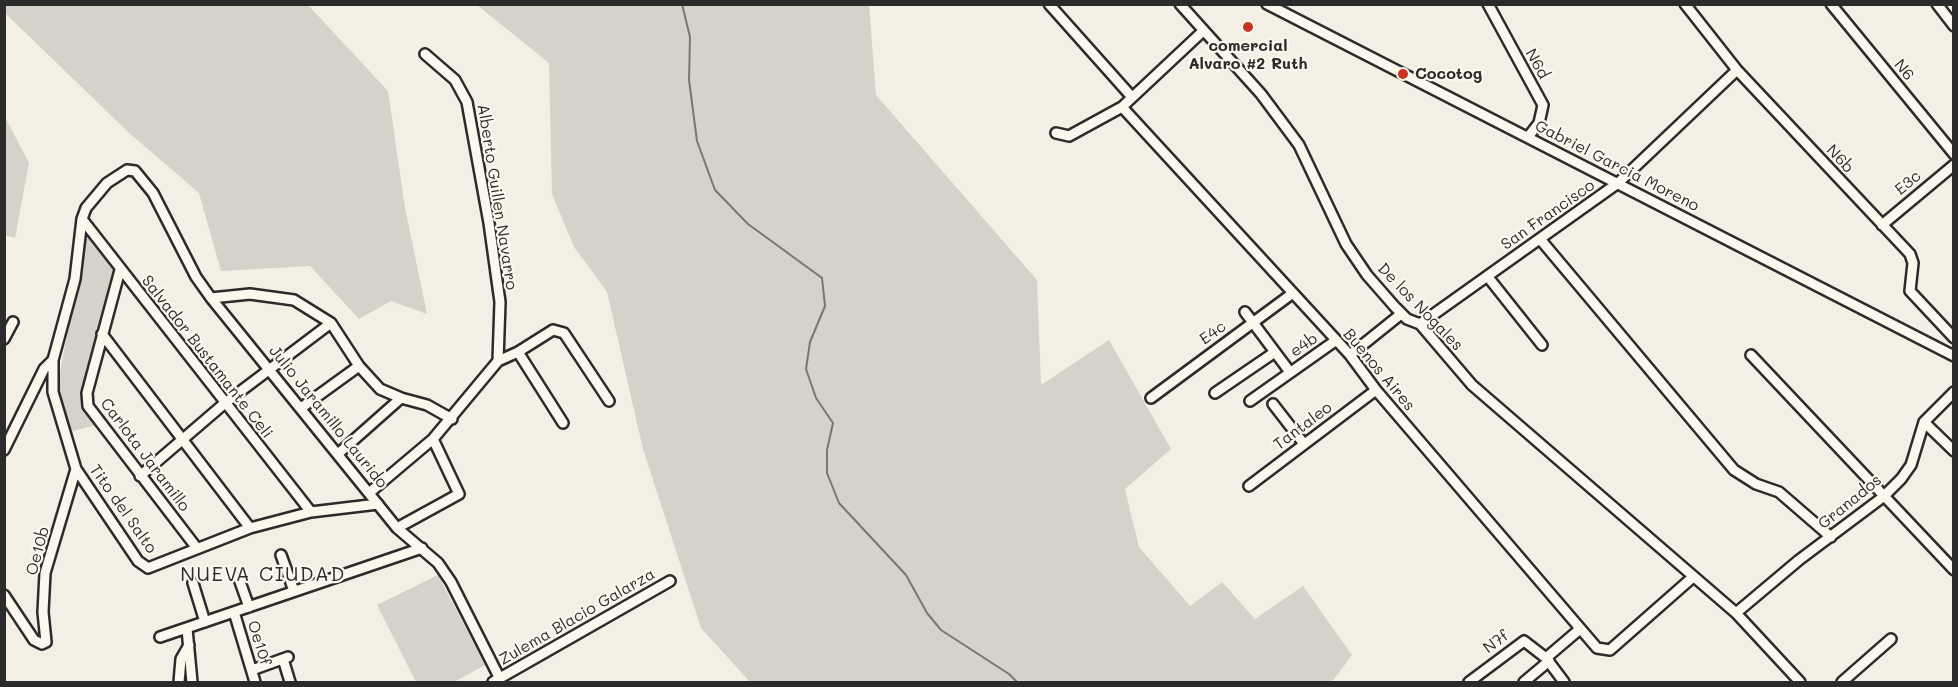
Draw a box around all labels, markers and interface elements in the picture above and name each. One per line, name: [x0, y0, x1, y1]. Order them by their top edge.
marker: comercial Alvaro #2 Ruth: [1241, 20, 1255, 34]
place label: comercial Alvaro #2 Ruth: [1188, 36, 1308, 74]
street label: N6d: [1521, 46, 1553, 82]
street label: N6: [1890, 56, 1918, 84]
place label: Cocotog: [1415, 64, 1482, 84]
marker: Cocotog: [1396, 67, 1410, 81]
street label: Alberto Guillen Navarro: [473, 103, 521, 291]
street label: Gabriel Garcia Moreno: [1532, 116, 1702, 216]
street label: N6b: [1822, 141, 1858, 177]
street label: E3c: [1891, 167, 1925, 199]
street label: San Francisco: [1498, 176, 1598, 254]
street label: De los Nogales: [1373, 259, 1467, 355]
street label: Salvador Bustamante Celi: [137, 272, 277, 442]
street label: E4c: [1196, 317, 1230, 349]
street label: Buenos Aires: [1339, 325, 1419, 415]
street label: e4b: [1286, 329, 1322, 361]
street label: Julio Jaramillo Laurido: [265, 342, 391, 492]
street label: Carlota Jaramillo: [96, 395, 194, 515]
street label: Tantaleo: [1270, 398, 1336, 454]
street label: Tito del Salto: [85, 461, 161, 557]
street label: Granados: [1814, 471, 1886, 533]
street label: Oe10b: [22, 524, 54, 578]
district label: NUEVA CIUDAD: [180, 563, 346, 587]
street label: Zulema Blacio Galarza: [496, 564, 658, 670]
street label: Oe10f: [243, 618, 275, 668]
street label: N7f: [1479, 626, 1513, 658]

